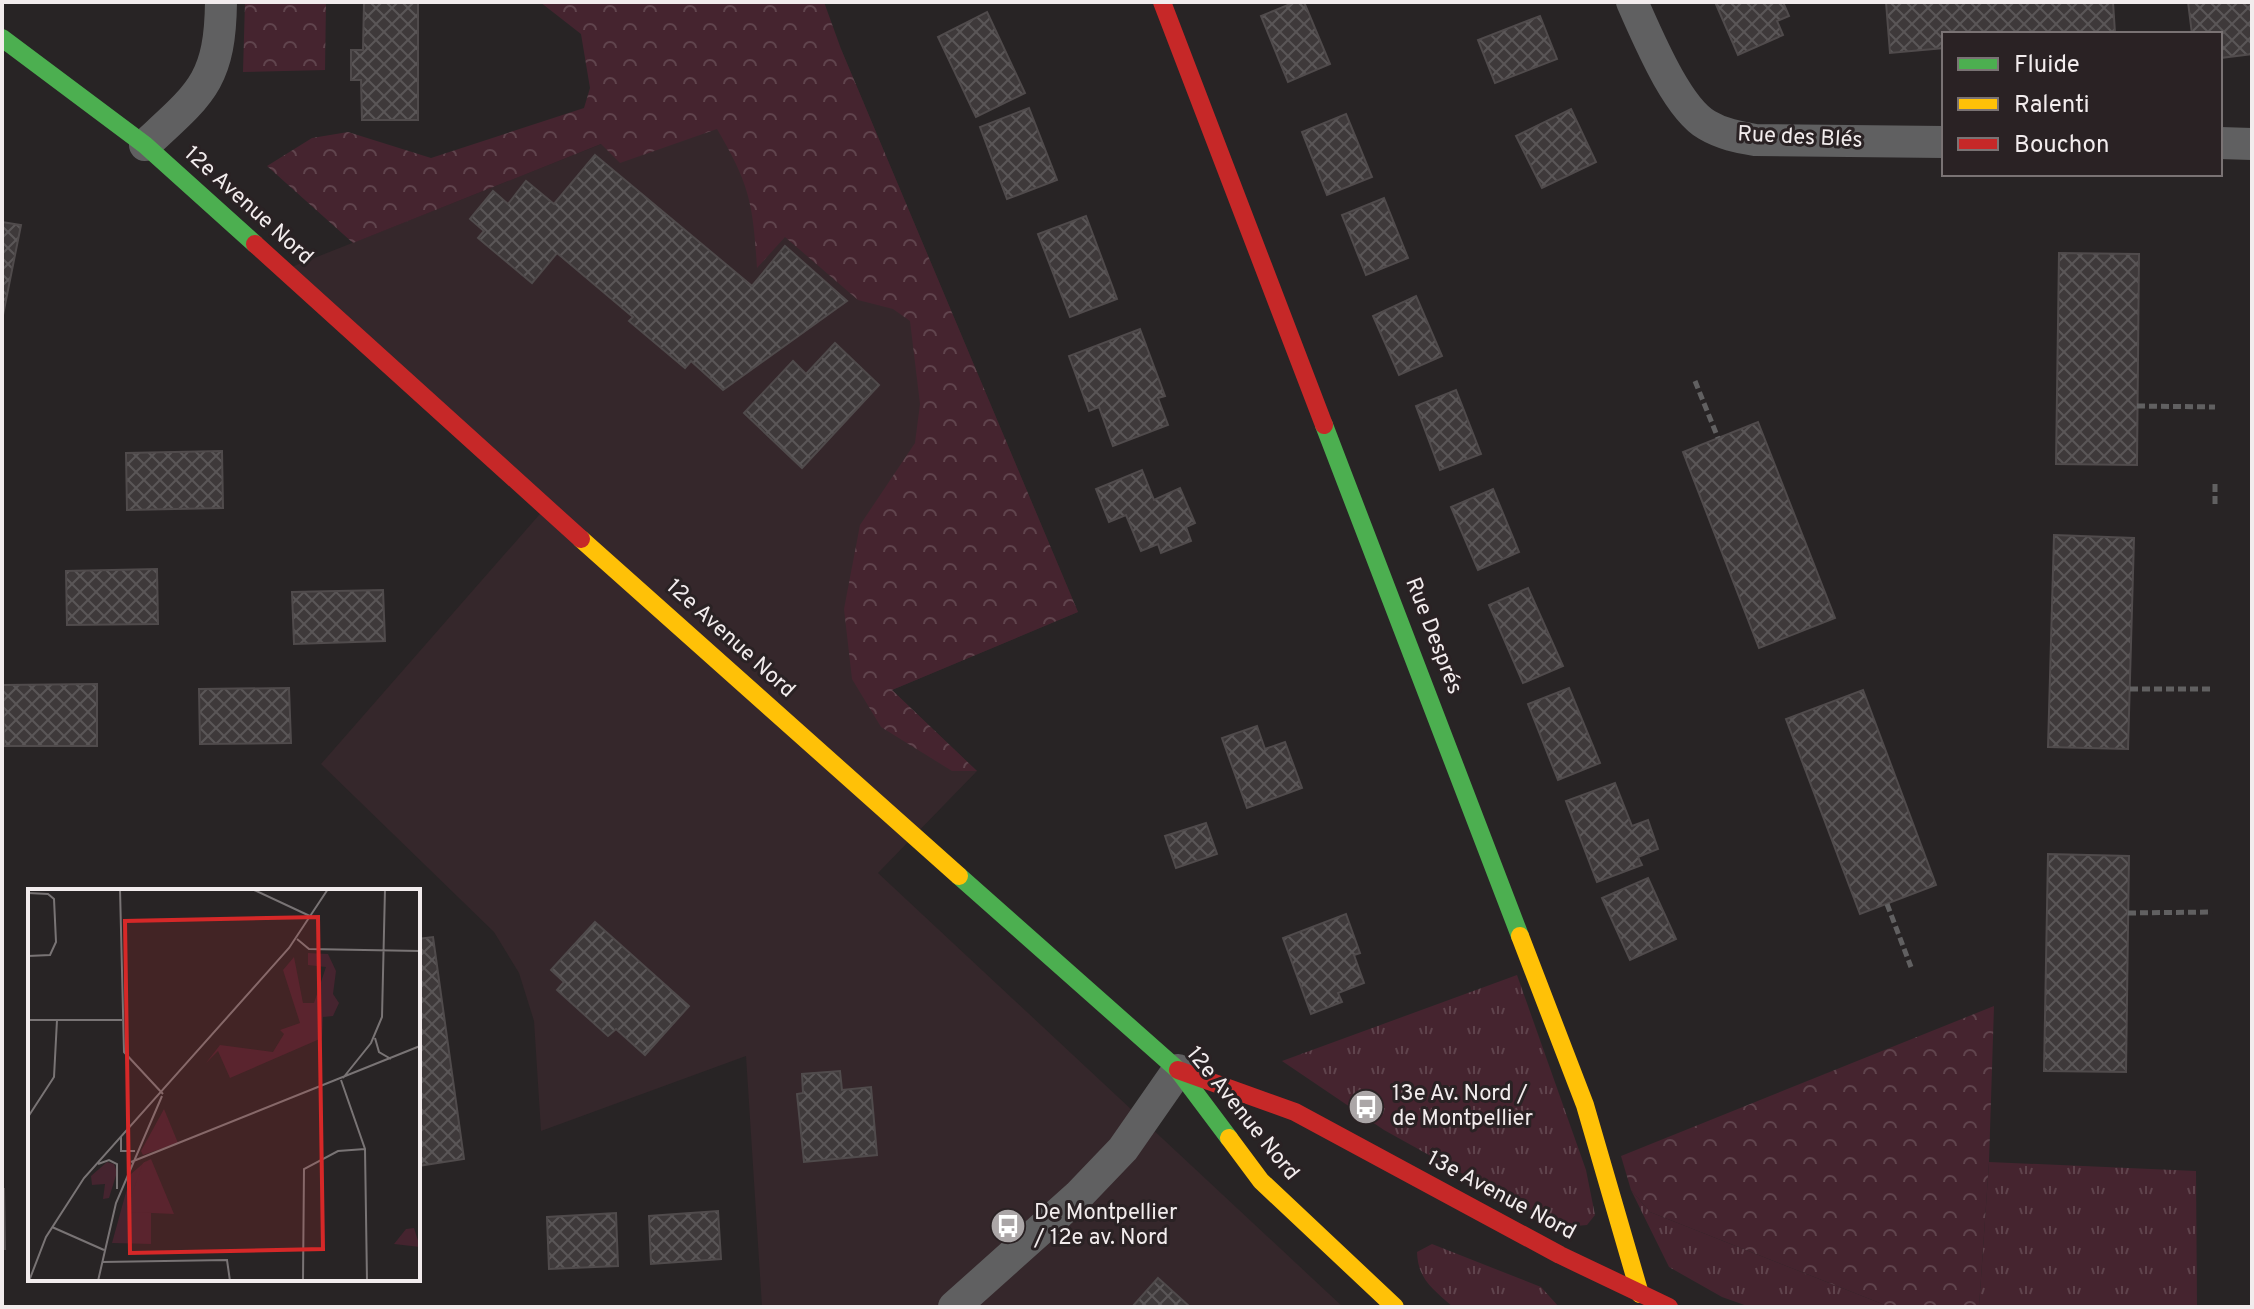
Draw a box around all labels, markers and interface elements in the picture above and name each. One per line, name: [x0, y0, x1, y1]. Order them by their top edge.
legend: [1942, 32, 2222, 176]
text: Fluide: [2014, 51, 2080, 81]
text: Ralenti: [2014, 91, 2090, 121]
street label: Rue des Blés: [1737, 121, 1863, 155]
text: Bouchon: [2014, 131, 2109, 161]
street label: 12e Avenue Nord: [178, 141, 318, 271]
street label: 12e Avenue Nord: [660, 574, 800, 704]
street label: Rue Després: [1398, 574, 1468, 698]
inset map: [28, 889, 420, 1281]
street label: 12e Avenue Nord: [1180, 1042, 1304, 1186]
place label: 13e Av. Nord / de Montpellier: [1392, 1081, 1534, 1133]
bus stop icon: 13e Av. Nord / de Montpellier: [1347, 1088, 1385, 1126]
street label: 13e Avenue Nord: [1422, 1145, 1580, 1247]
place label: De Montpellier / 12e av. Nord: [1033, 1200, 1178, 1252]
bus stop icon: De Montpellier / 12e av. Nord: [989, 1207, 1027, 1245]

